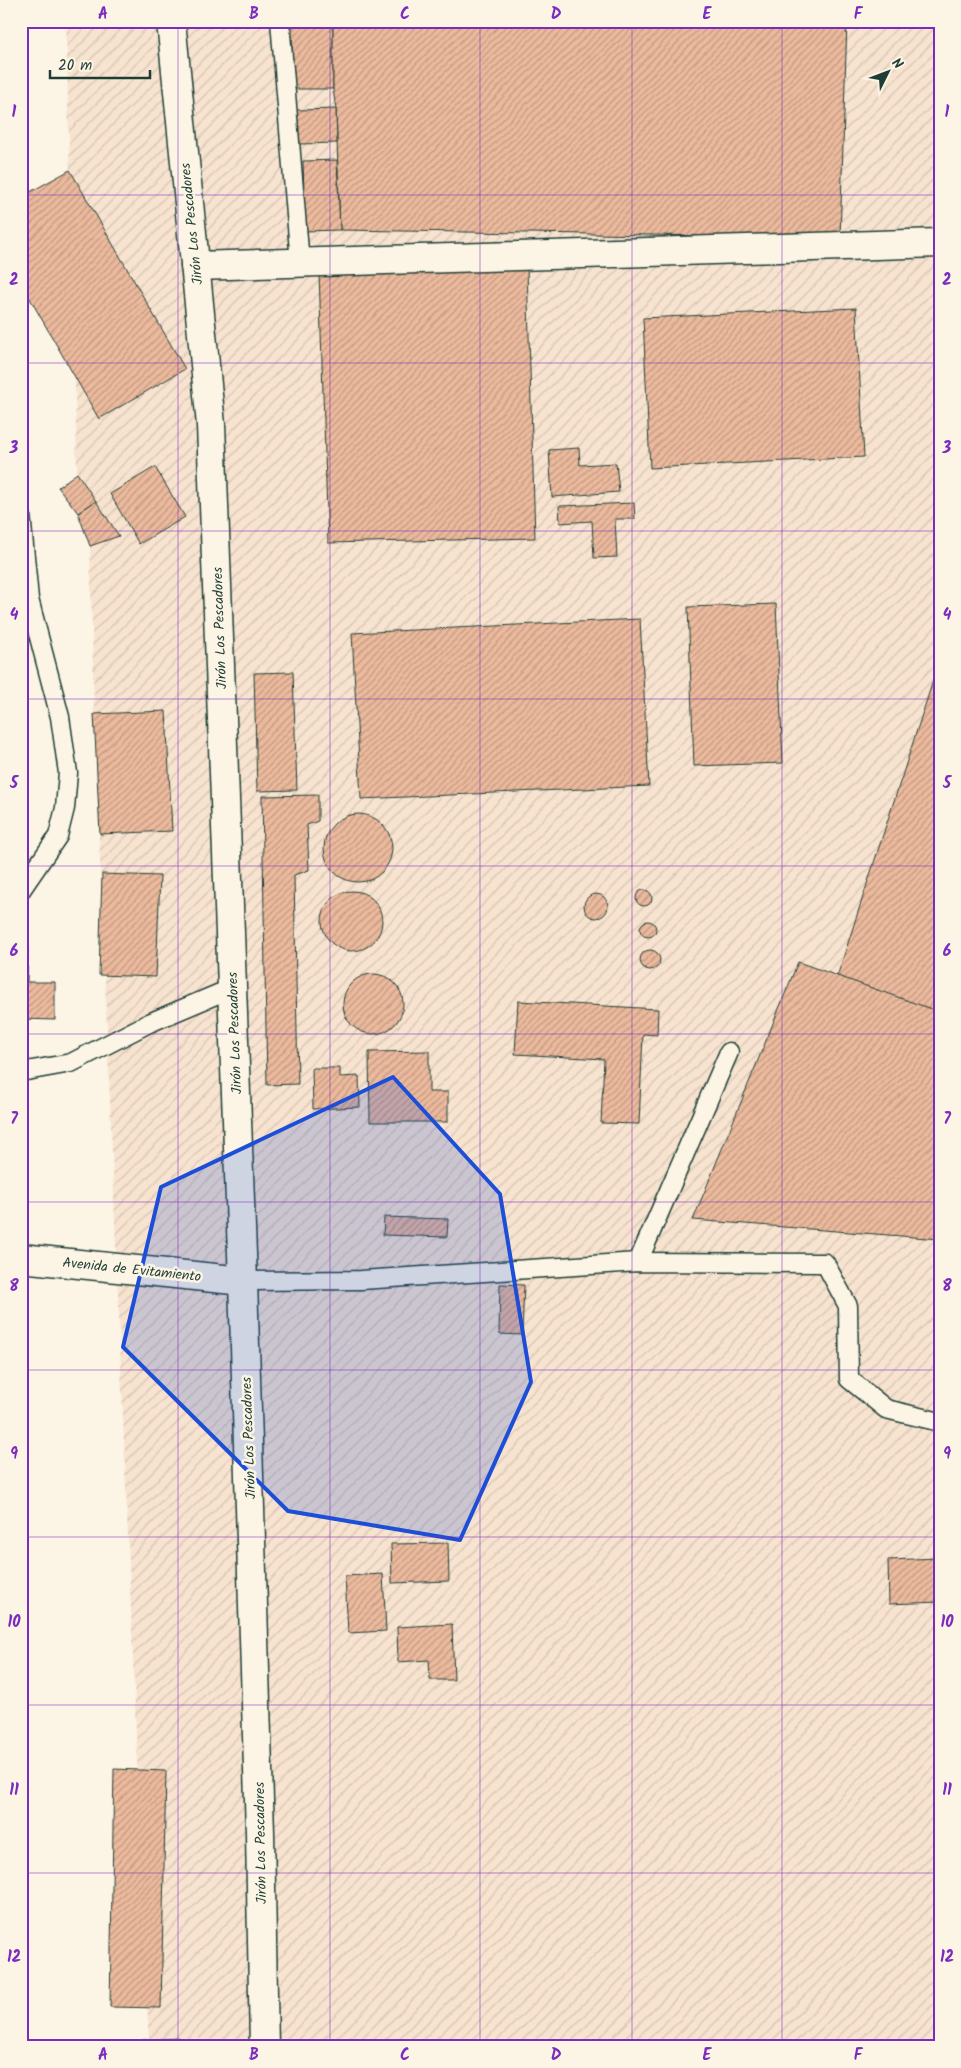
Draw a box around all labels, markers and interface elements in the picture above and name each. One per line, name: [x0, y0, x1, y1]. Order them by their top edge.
text: A: [98, 2, 108, 27]
text: B: [249, 2, 259, 27]
text: C: [400, 2, 410, 27]
text: D: [551, 2, 562, 27]
text: E: [703, 2, 713, 27]
text: F: [854, 2, 864, 27]
scale bar: [50, 48, 150, 80]
north arrow: [864, 48, 914, 98]
text: N: [886, 53, 908, 75]
text: 20 m: [58, 54, 92, 78]
text: 1: [12, 100, 17, 125]
text: 1: [945, 100, 950, 125]
street label: Jirón Los Pescadores: [175, 162, 209, 286]
text: 2: [9, 268, 19, 293]
text: 2: [942, 268, 952, 293]
text: 3: [9, 436, 19, 461]
text: 3: [942, 436, 952, 461]
street label: Jirón Los Pescadores: [207, 566, 233, 689]
text: 4: [10, 603, 19, 628]
text: 4: [943, 603, 952, 628]
text: 5: [9, 771, 20, 796]
text: 5: [942, 771, 953, 796]
text: 6: [10, 939, 19, 964]
text: 6: [943, 939, 952, 964]
street label: Jirón Los Pescadores: [222, 971, 248, 1094]
text: 7: [10, 1107, 18, 1132]
text: 7: [943, 1107, 951, 1132]
street label: Avenida de Evitamiento: [62, 1252, 202, 1288]
text: 8: [9, 1274, 19, 1299]
text: 8: [942, 1274, 952, 1299]
street label: Jirón Los Pescadores: [236, 1376, 262, 1499]
text: 9: [10, 1442, 18, 1467]
text: 9: [943, 1442, 951, 1467]
text: 10: [7, 1610, 21, 1635]
text: 10: [940, 1610, 954, 1635]
text: 11: [9, 1778, 19, 1803]
text: 11: [942, 1778, 952, 1803]
street label: Jirón Los Pescadores: [249, 1782, 273, 1904]
text: 12: [7, 1945, 21, 1970]
text: 12: [940, 1945, 954, 1970]
text: A: [98, 2043, 108, 2068]
text: B: [249, 2043, 259, 2068]
text: C: [400, 2043, 410, 2068]
text: D: [551, 2043, 562, 2068]
text: E: [703, 2043, 713, 2068]
text: F: [854, 2043, 864, 2068]

